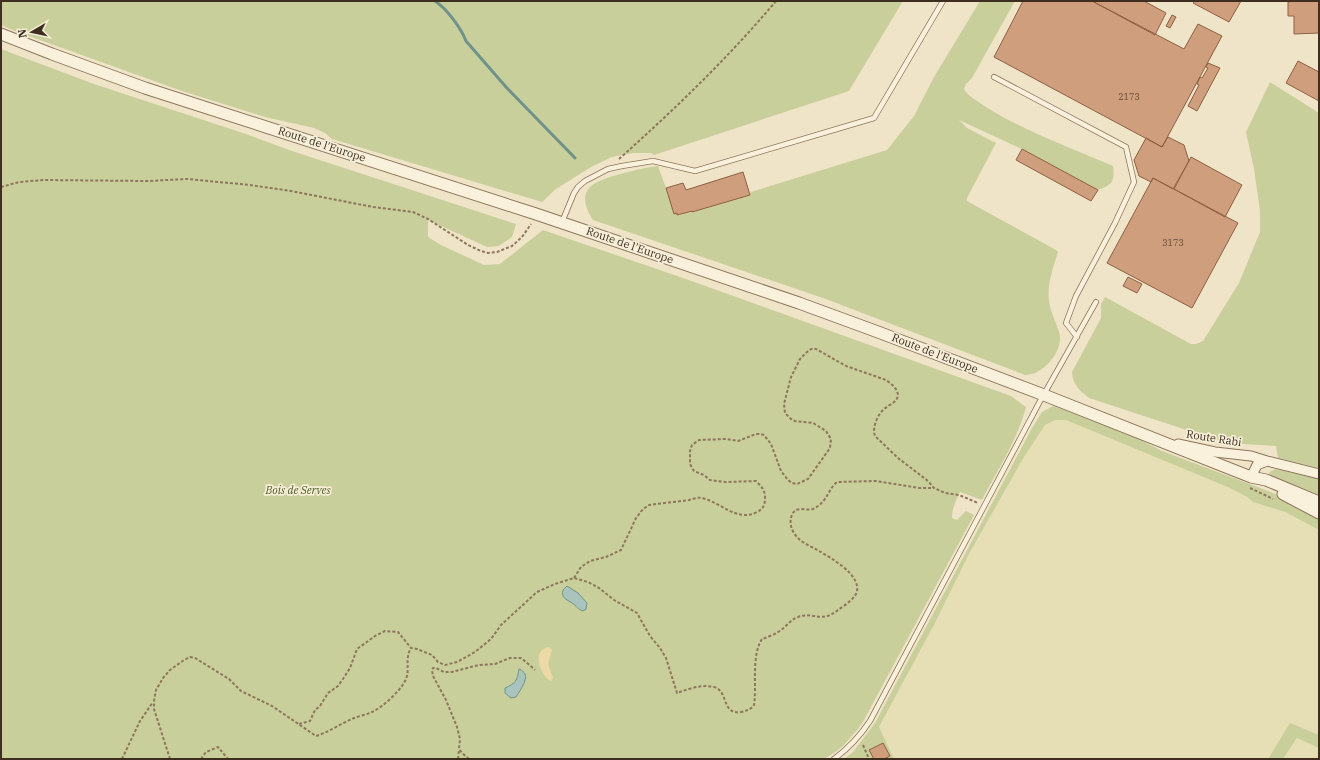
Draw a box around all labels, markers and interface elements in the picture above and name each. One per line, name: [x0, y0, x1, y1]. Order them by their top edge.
north arrow: [12, 12, 52, 52]
text: N: [14, 28, 30, 39]
house number: 2173: [1118, 91, 1140, 102]
street label: Route de l'Europe: [276, 123, 368, 165]
street label: Route de l'Europe: [585, 224, 676, 267]
house number: 3173: [1162, 237, 1184, 248]
street label: Route de l'Europe: [890, 330, 980, 376]
street label: Route Rabi: [1185, 427, 1243, 449]
park label: Bois de Serves: [264, 483, 331, 497]

